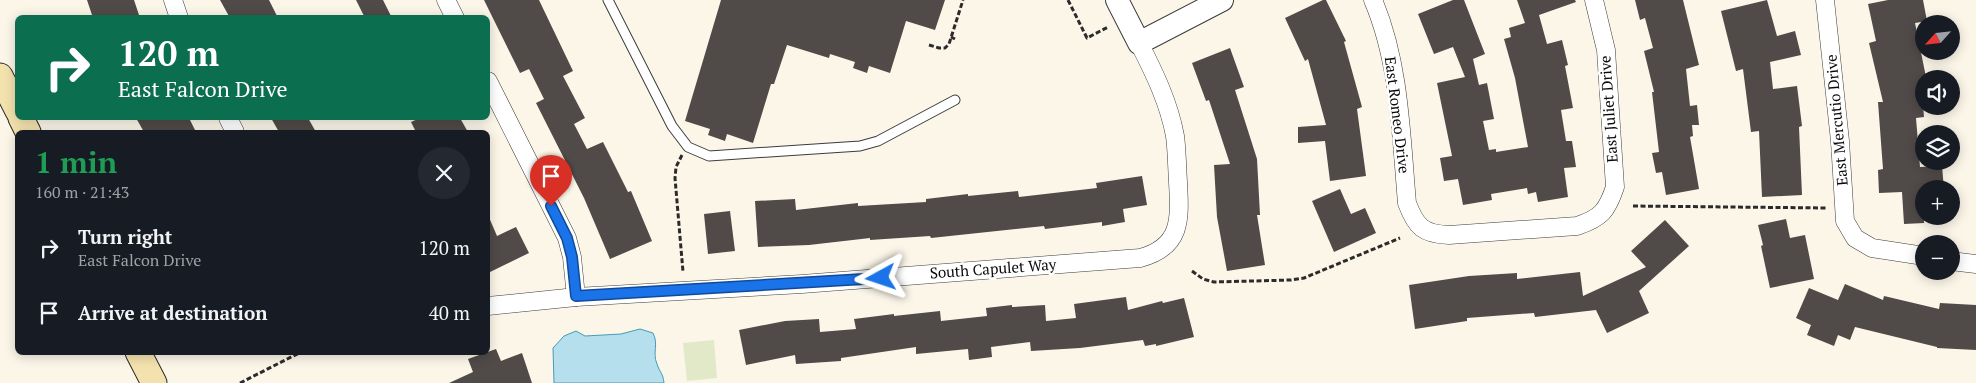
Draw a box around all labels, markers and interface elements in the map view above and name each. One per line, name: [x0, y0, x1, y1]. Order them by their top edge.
north arrow: [1915, 15, 1960, 60]
map controls: [1915, 15, 1960, 280]
text: 120 m: [118, 30, 219, 76]
icon: right: [35, 35, 100, 100]
street label: East Mercutio Drive: [1820, 54, 1852, 187]
street label: East Romeo Drive: [1381, 55, 1415, 175]
street label: East Juliet Drive: [1594, 55, 1622, 163]
button: sound: [1915, 70, 1960, 115]
text: East Falcon Drive: [118, 74, 288, 103]
button: layers: [1915, 125, 1960, 170]
text: 1 min: [35, 142, 117, 182]
button: close: [418, 147, 470, 199]
pin: [530, 155, 572, 206]
icon: arrive: [537, 162, 565, 190]
button: +: [1915, 180, 1960, 225]
text: 160 m · 21:43: [35, 181, 129, 203]
text: Turn right: [78, 224, 172, 249]
icon: right: [35, 234, 63, 262]
text: 120 m: [419, 235, 470, 260]
button: −: [1915, 235, 1960, 280]
text: East Falcon Drive: [78, 249, 201, 271]
position arrow: [854, 251, 906, 303]
street label: South Capulet Way: [929, 254, 1057, 282]
icon: arrive: [35, 299, 63, 327]
text: Arrive at destination: [78, 300, 267, 325]
text: 40 m: [429, 300, 470, 325]

